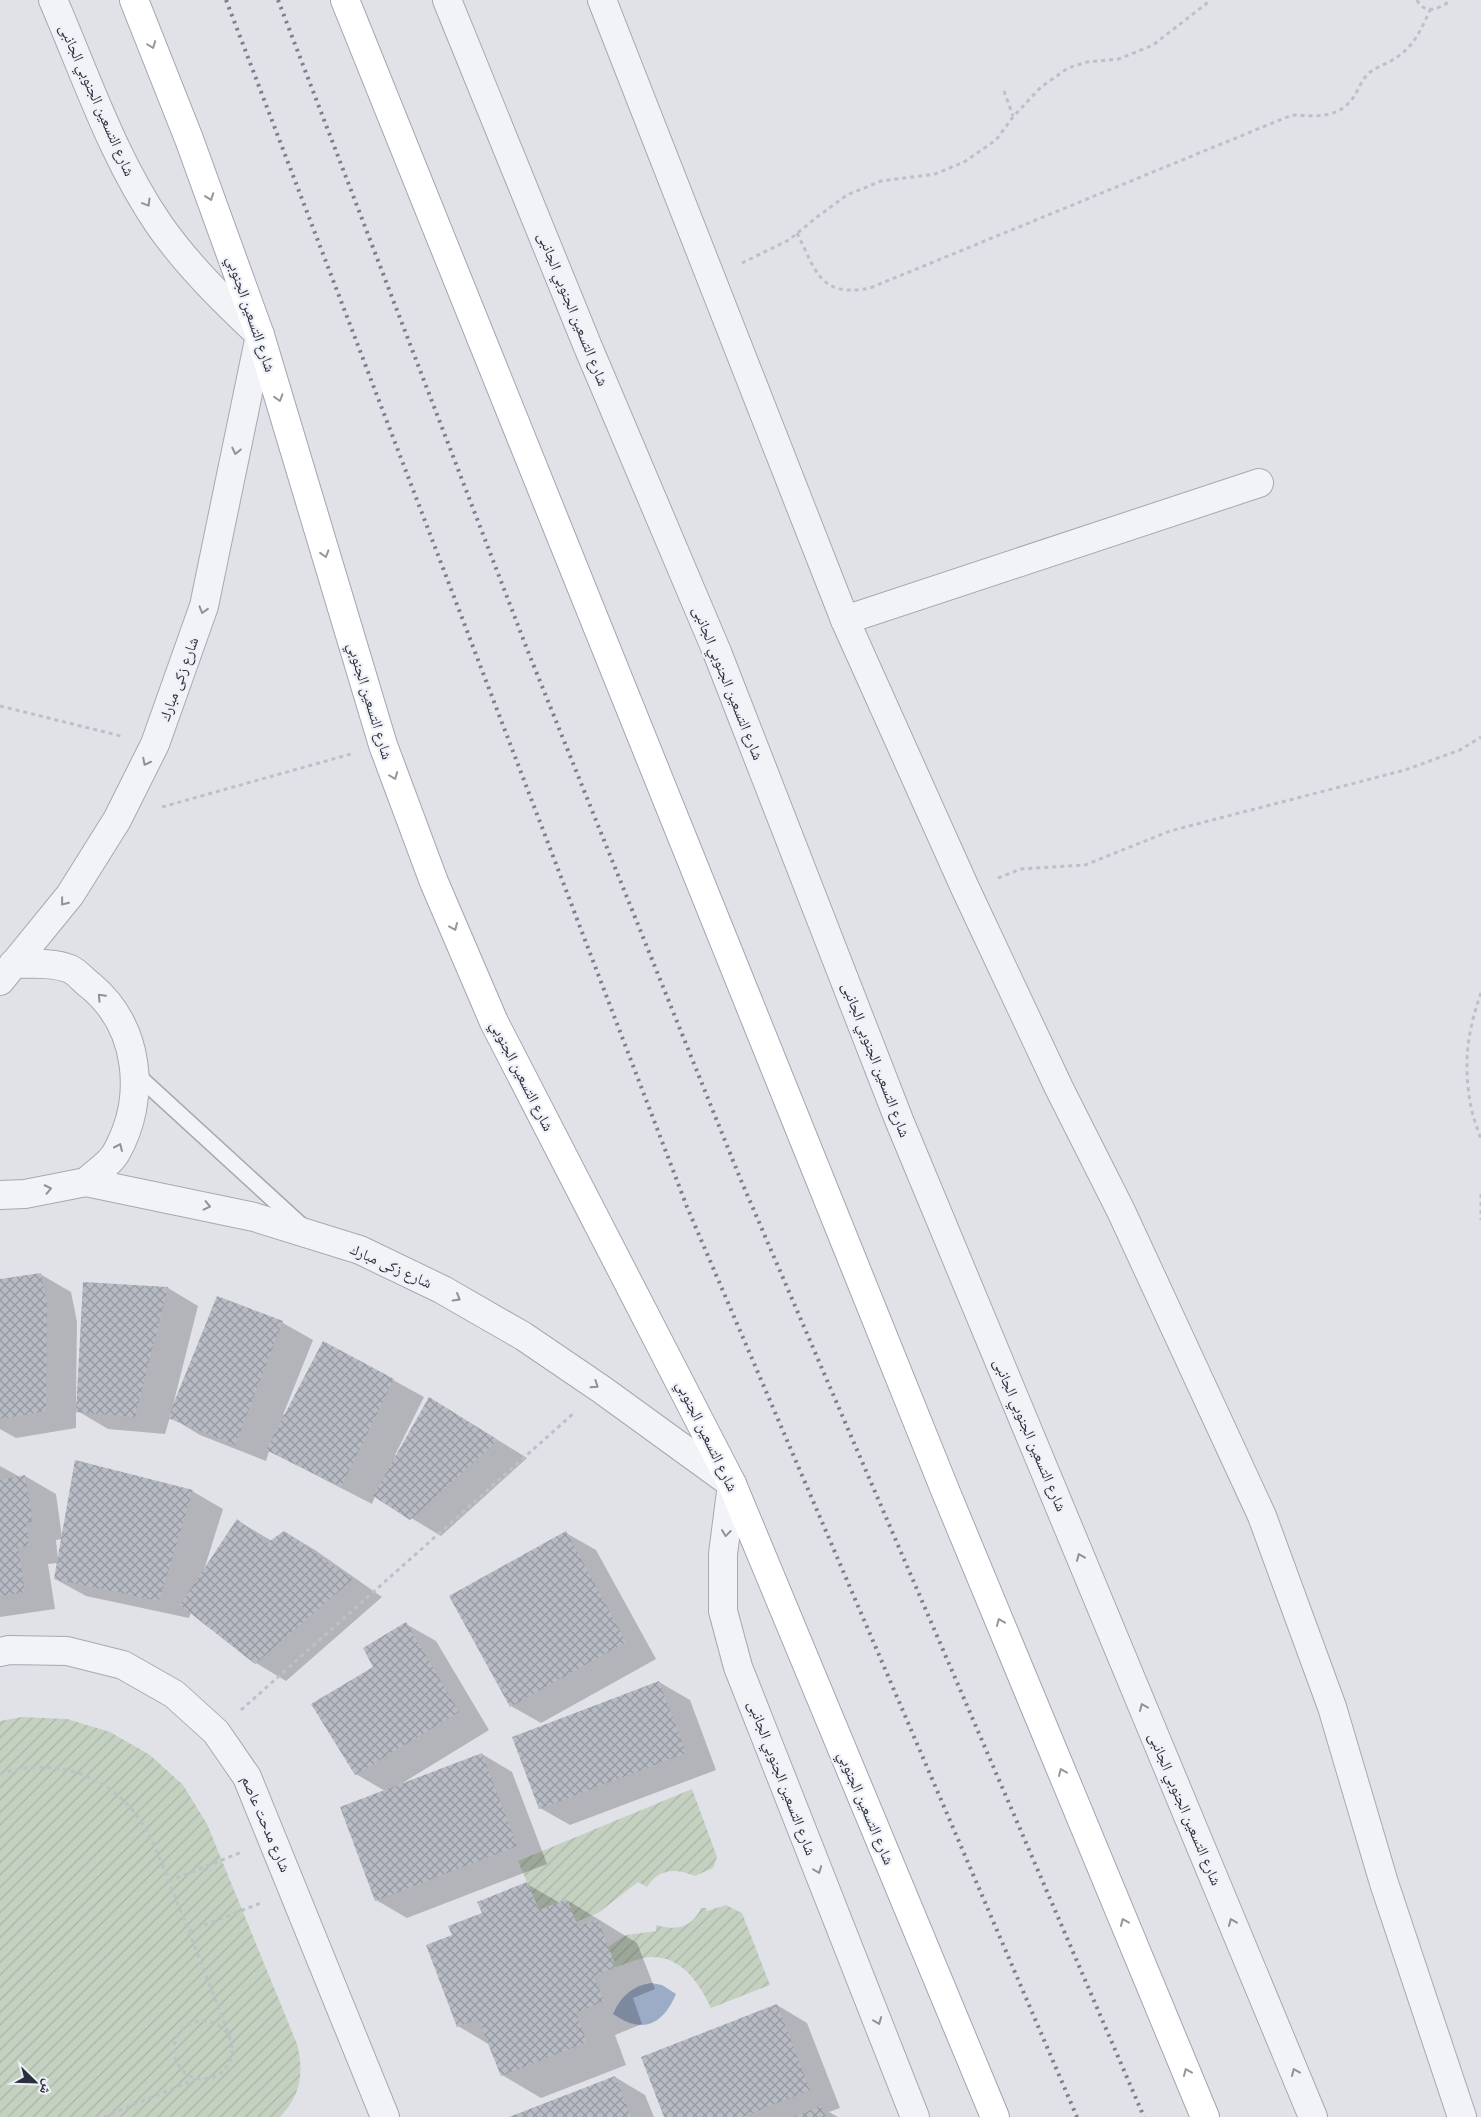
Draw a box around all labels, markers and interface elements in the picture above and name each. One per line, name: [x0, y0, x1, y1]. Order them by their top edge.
street label: شارع التسعين الجنوبي الجانبى: [53, 21, 140, 180]
one-way arrow: [146, 40, 156, 49]
one-way arrow: [204, 192, 214, 201]
one-way arrow: [140, 197, 150, 206]
street label: شارع التسعين الجنوبي الجانبى: [531, 229, 613, 390]
street label: شارع التسعين الجنوبي: [220, 253, 280, 375]
one-way arrow: [273, 394, 283, 402]
one-way arrow: [231, 447, 242, 456]
one-way arrow: [320, 549, 330, 558]
street label: شارع التسعين الجنوبي الجانبى: [686, 603, 768, 764]
one-way arrow: [198, 605, 208, 614]
street label: شارع زكى مبارك: [155, 634, 203, 724]
street label: شارع التسعين الجنوبي: [341, 640, 397, 763]
one-way arrow: [142, 757, 152, 766]
one-way arrow: [388, 771, 399, 780]
one-way arrow: [61, 896, 69, 905]
one-way arrow: [447, 922, 458, 931]
street label: شارع التسعين الجنوبي الجانبى: [836, 980, 915, 1141]
one-way arrow: [98, 993, 107, 1002]
street label: شارع التسعين الجنوبي: [484, 1017, 558, 1136]
one-way arrow: [113, 1143, 123, 1152]
one-way arrow: [44, 1184, 53, 1195]
one-way arrow: [203, 1200, 212, 1211]
street label: شارع زكى مبارك: [347, 1239, 435, 1293]
one-way arrow: [452, 1292, 461, 1302]
street label: شارع التسعين الجنوبي الجانبى: [987, 1355, 1071, 1515]
street label: شارع التسعين الجنوبي: [670, 1377, 743, 1496]
one-way arrow: [589, 1379, 599, 1388]
one-way arrow: [721, 1529, 732, 1537]
one-way arrow: [1076, 1553, 1087, 1562]
one-way arrow: [995, 1618, 1006, 1627]
street label: شارع التسعين الجنوبي الجانبى: [742, 1698, 821, 1859]
one-way arrow: [1139, 1703, 1149, 1712]
street label: شارع التسعين الجنوبي الجانبى: [1142, 1729, 1226, 1889]
street label: شارع التسعين الجنوبي: [831, 1748, 899, 1869]
one-way arrow: [1058, 1768, 1068, 1777]
street label: شارع مدحت عاصم: [237, 1773, 295, 1875]
one-way arrow: [812, 1865, 822, 1874]
one-way arrow: [1120, 1918, 1131, 1927]
one-way arrow: [1228, 1918, 1239, 1927]
one-way arrow: [871, 2016, 882, 2025]
north arrow: [10, 2057, 60, 2107]
one-way arrow: [1182, 2068, 1193, 2077]
one-way arrow: [1290, 2068, 1301, 2077]
text: ش: [35, 2076, 58, 2098]

